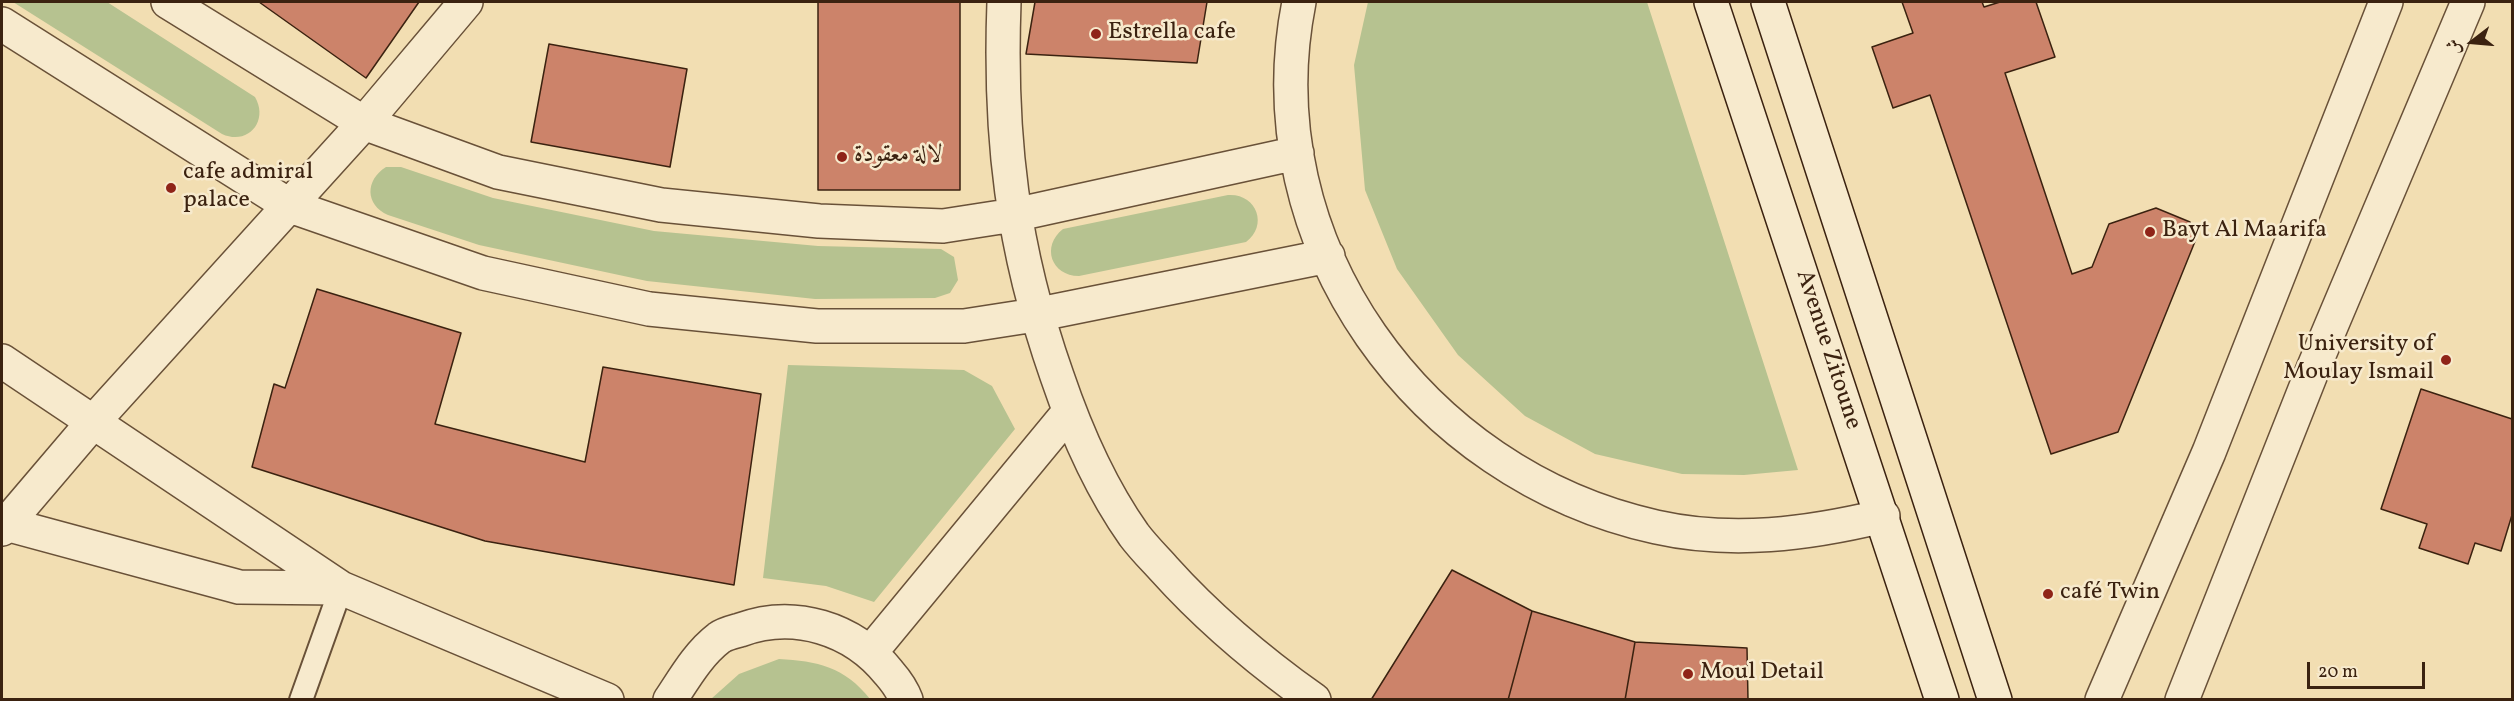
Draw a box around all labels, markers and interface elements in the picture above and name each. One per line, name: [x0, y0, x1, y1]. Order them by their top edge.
north arrow: [2442, 12, 2502, 72]
place label: Estrella cafe: [1108, 20, 1236, 48]
marker: Estrella cafe: [1089, 27, 1103, 41]
text: ش: [2442, 36, 2467, 58]
place label: لالة معقودة: [854, 143, 942, 171]
marker: لالة معقودة: [835, 150, 849, 164]
place label: cafe admiral palace: [183, 160, 313, 216]
marker: cafe admiral palace: [164, 181, 178, 195]
place label: Bayt Al Maarifa: [2162, 218, 2327, 246]
marker: Bayt Al Maarifa: [2143, 225, 2157, 239]
street label: Avenue Zitoune: [1788, 267, 1866, 433]
place label: University of Moulay Ismail: [2283, 332, 2434, 388]
marker: University of Moulay Ismail: [2439, 353, 2453, 367]
place label: café Twin: [2060, 580, 2160, 608]
marker: café Twin: [2041, 587, 2055, 601]
scale bar: [2310, 650, 2428, 688]
place label: Moul Detail: [1700, 660, 1824, 688]
text: 20 m: [2318, 660, 2358, 685]
marker: Moul Detail: [1681, 667, 1695, 681]

